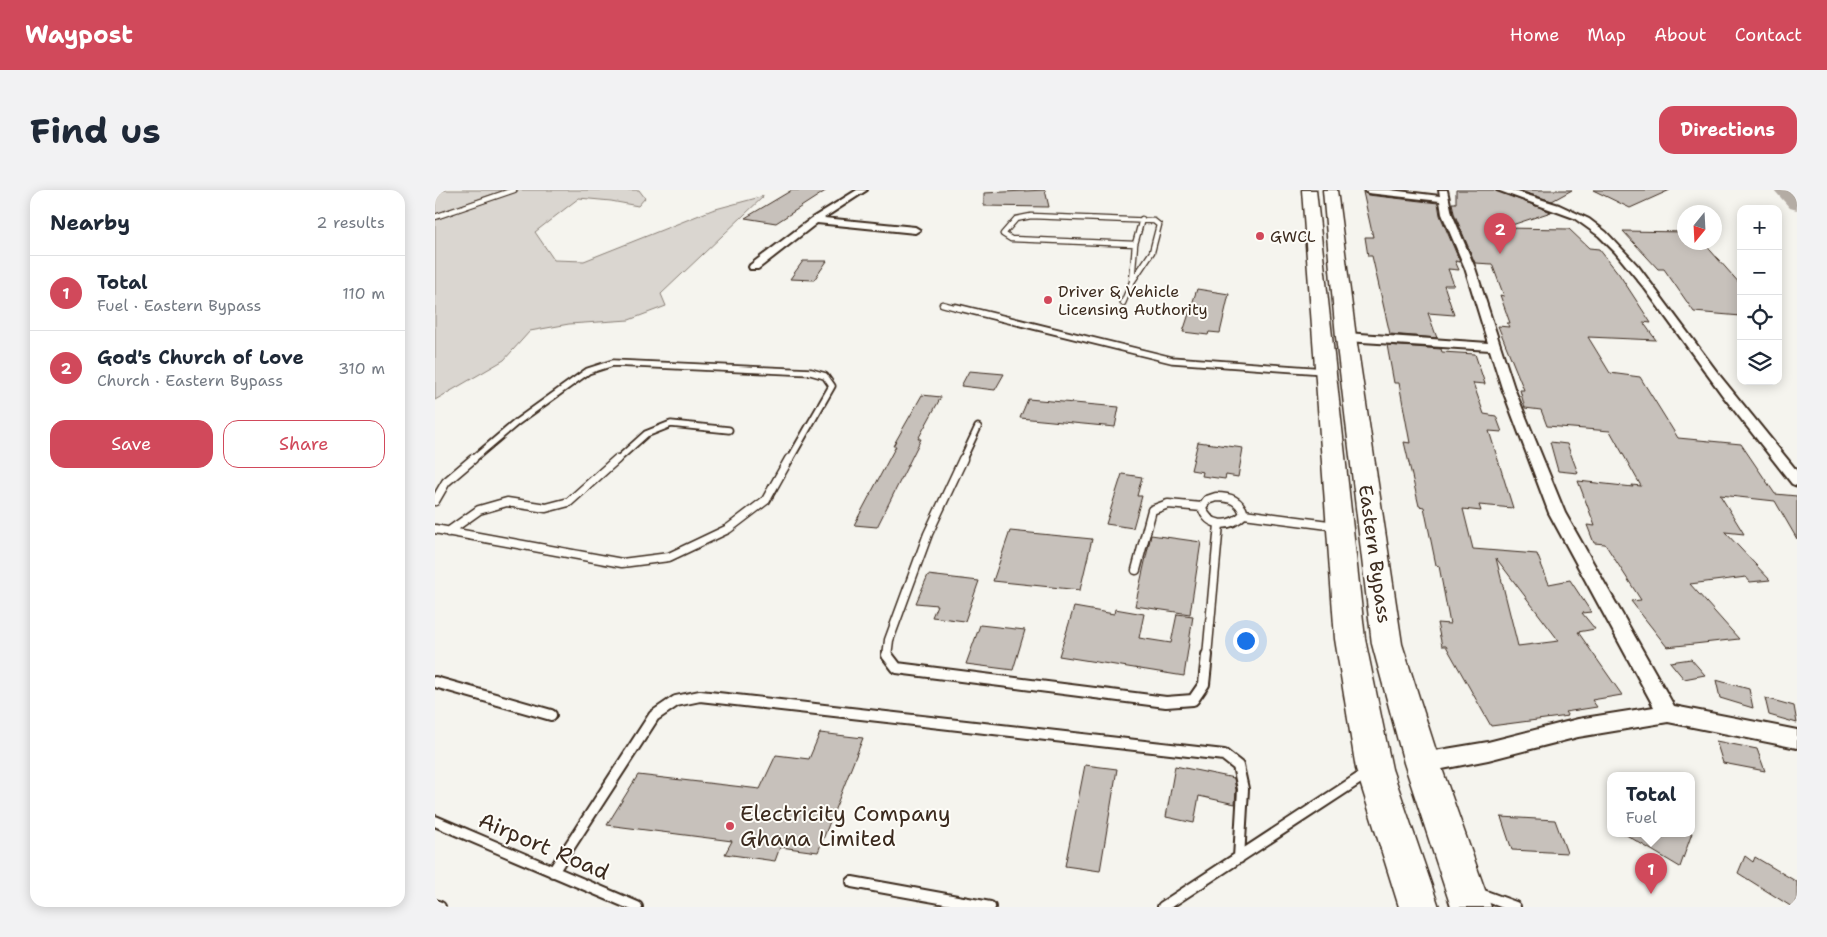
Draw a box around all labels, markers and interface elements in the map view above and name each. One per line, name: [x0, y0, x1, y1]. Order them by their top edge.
text: Waypost: [25, 19, 133, 51]
text: Home: [1510, 23, 1559, 47]
text: Map: [1587, 23, 1626, 47]
text: About: [1654, 23, 1707, 47]
text: Contact: [1735, 23, 1802, 47]
button: Directions: [1659, 106, 1797, 154]
text: Find us: [30, 107, 161, 154]
north arrow: [1677, 205, 1722, 250]
map controls: [1737, 205, 1782, 385]
button: +: [1737, 205, 1782, 250]
text: Nearby: [50, 209, 130, 237]
text: 2 results: [316, 212, 385, 233]
pin: 2: [1484, 213, 1516, 254]
place label: GWCL: [1270, 226, 1316, 247]
marker: GWCL: [1254, 230, 1266, 242]
button: −: [1737, 250, 1782, 295]
text: Total: [97, 270, 148, 295]
place label: Driver & Vehicle Licensing Authority: [1058, 281, 1208, 320]
text: 1: [62, 283, 70, 304]
text: 110 m: [342, 283, 385, 304]
marker: Driver & Vehicle Licensing Authority: [1042, 294, 1054, 306]
text: Fuel · Eastern Bypass: [97, 295, 261, 316]
button: locate: [1737, 295, 1782, 340]
button: layers: [1737, 340, 1782, 385]
text: God's Church of Love: [97, 345, 304, 370]
text: 2: [60, 358, 72, 379]
text: 310 m: [338, 358, 385, 379]
text: Church · Eastern Bypass: [97, 370, 283, 391]
button: Save: [50, 420, 213, 468]
button: Share: [223, 420, 385, 468]
street label: Eastern Bypass: [1353, 483, 1397, 625]
your location: [1233, 628, 1259, 654]
popup: [1607, 772, 1695, 837]
text: Total: [1626, 782, 1676, 807]
place label: Electricity Company Ghana Limited: [740, 799, 951, 853]
street label: Airport Road: [474, 805, 614, 887]
text: Fuel: [1626, 807, 1657, 828]
marker: Electricity Company Ghana Limited: [724, 820, 736, 832]
pin: 1: [1635, 853, 1667, 894]

